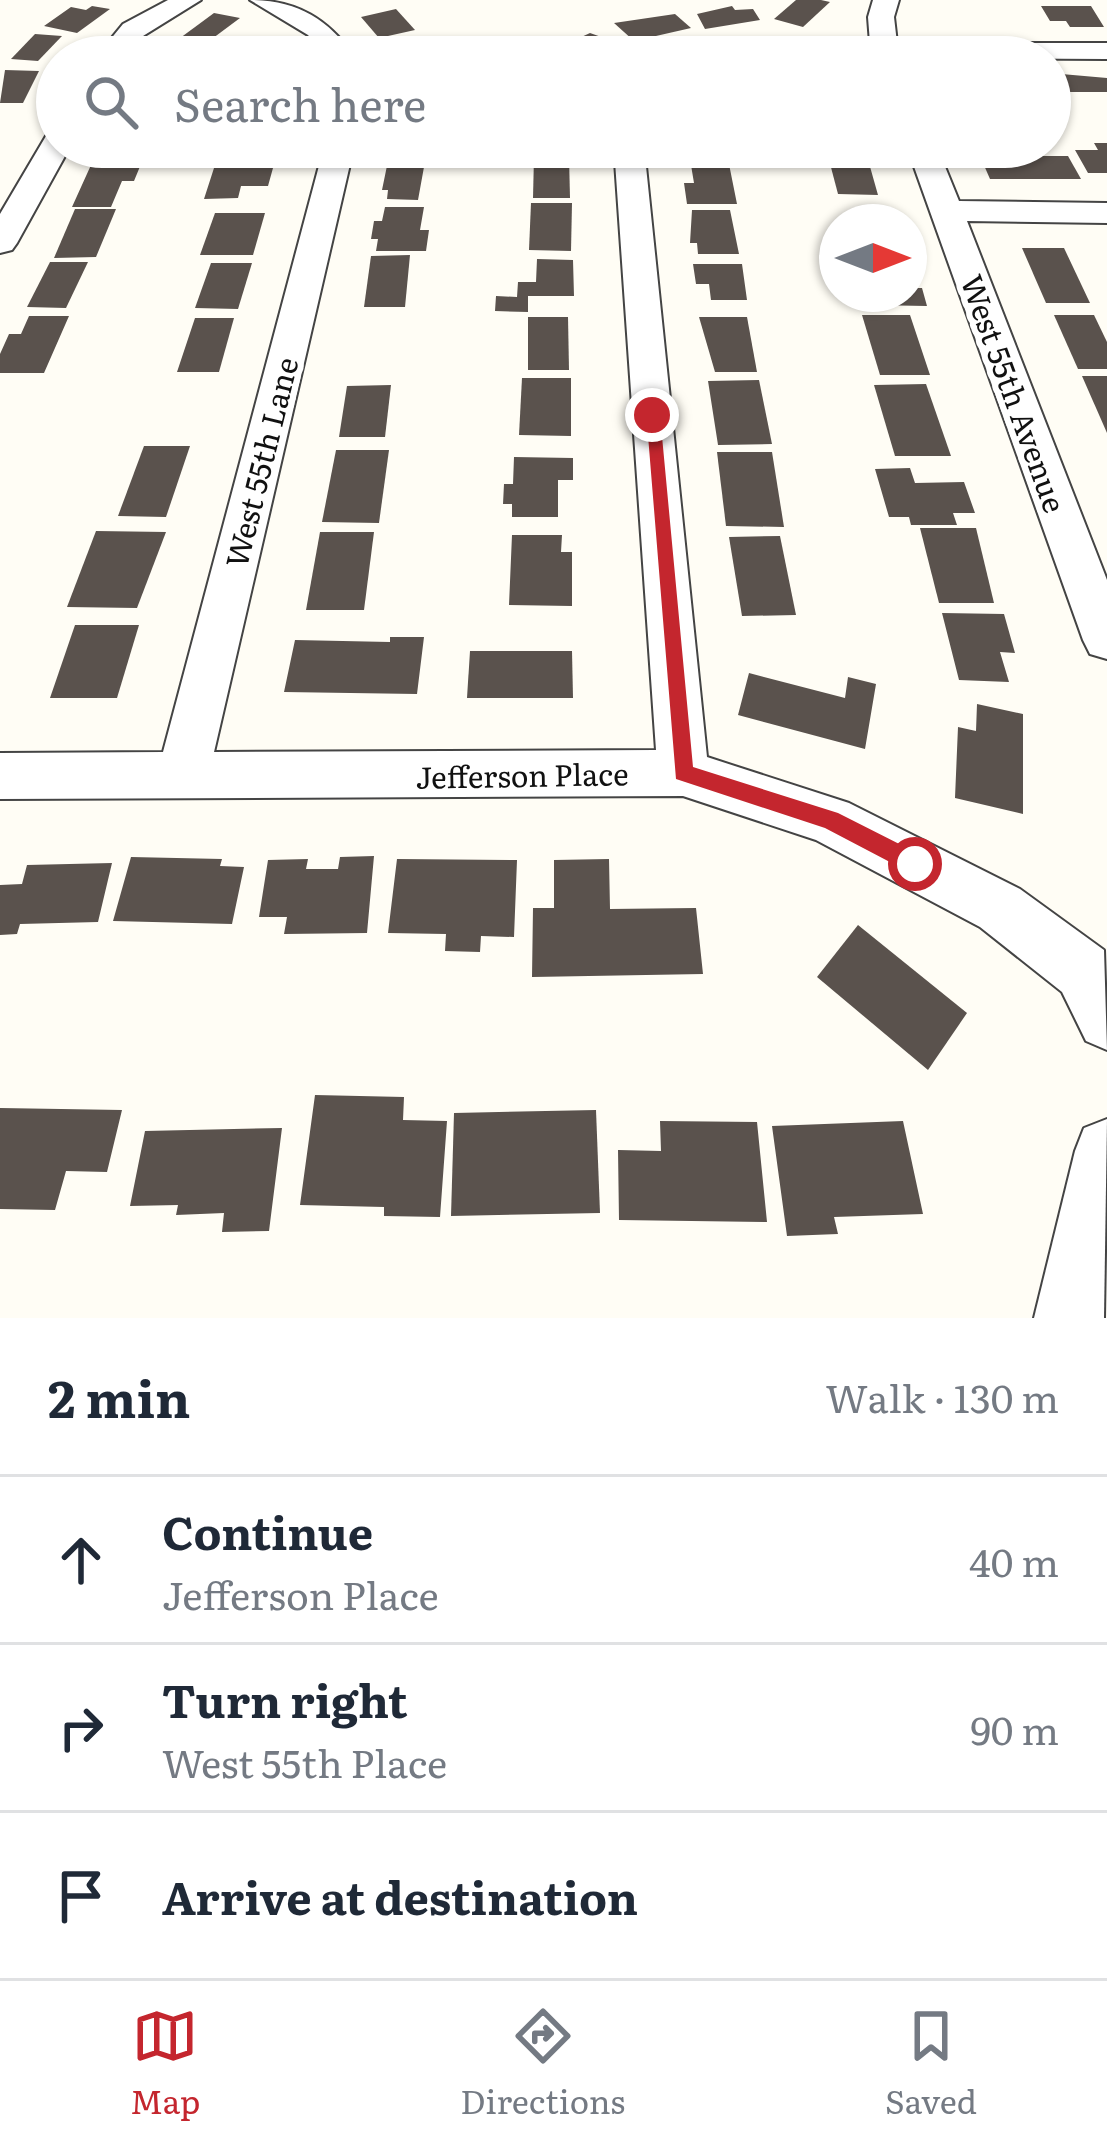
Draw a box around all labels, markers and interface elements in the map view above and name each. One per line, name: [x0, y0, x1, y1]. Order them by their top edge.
search box: [36, 36, 1071, 168]
icon: search: [78, 69, 144, 135]
text: Search here: [174, 69, 426, 136]
north arrow: [819, 204, 927, 312]
street label: West 55th Avenue: [952, 268, 1078, 518]
street label: West 55th Lane: [213, 352, 307, 572]
route end: [625, 388, 679, 442]
street label: Jefferson Place: [415, 750, 629, 798]
route start: [888, 837, 942, 891]
text: 2 min: [48, 1358, 191, 1434]
text: Walk · 130 m: [825, 1367, 1059, 1425]
text: Continue: [162, 1497, 373, 1564]
icon: ahead: [48, 1527, 114, 1593]
text: 40 m: [969, 1531, 1059, 1589]
text: Jefferson Place: [162, 1564, 439, 1622]
text: Turn right: [162, 1665, 408, 1732]
icon: right: [48, 1695, 114, 1761]
text: 90 m: [970, 1699, 1059, 1757]
text: West 55th Place: [162, 1732, 447, 1790]
text: Arrive at destination: [162, 1862, 638, 1929]
icon: arrive: [48, 1863, 114, 1929]
tab: Map: [130, 2003, 200, 2124]
tab: Directions: [460, 2003, 625, 2124]
tab: Saved: [885, 2003, 977, 2124]

